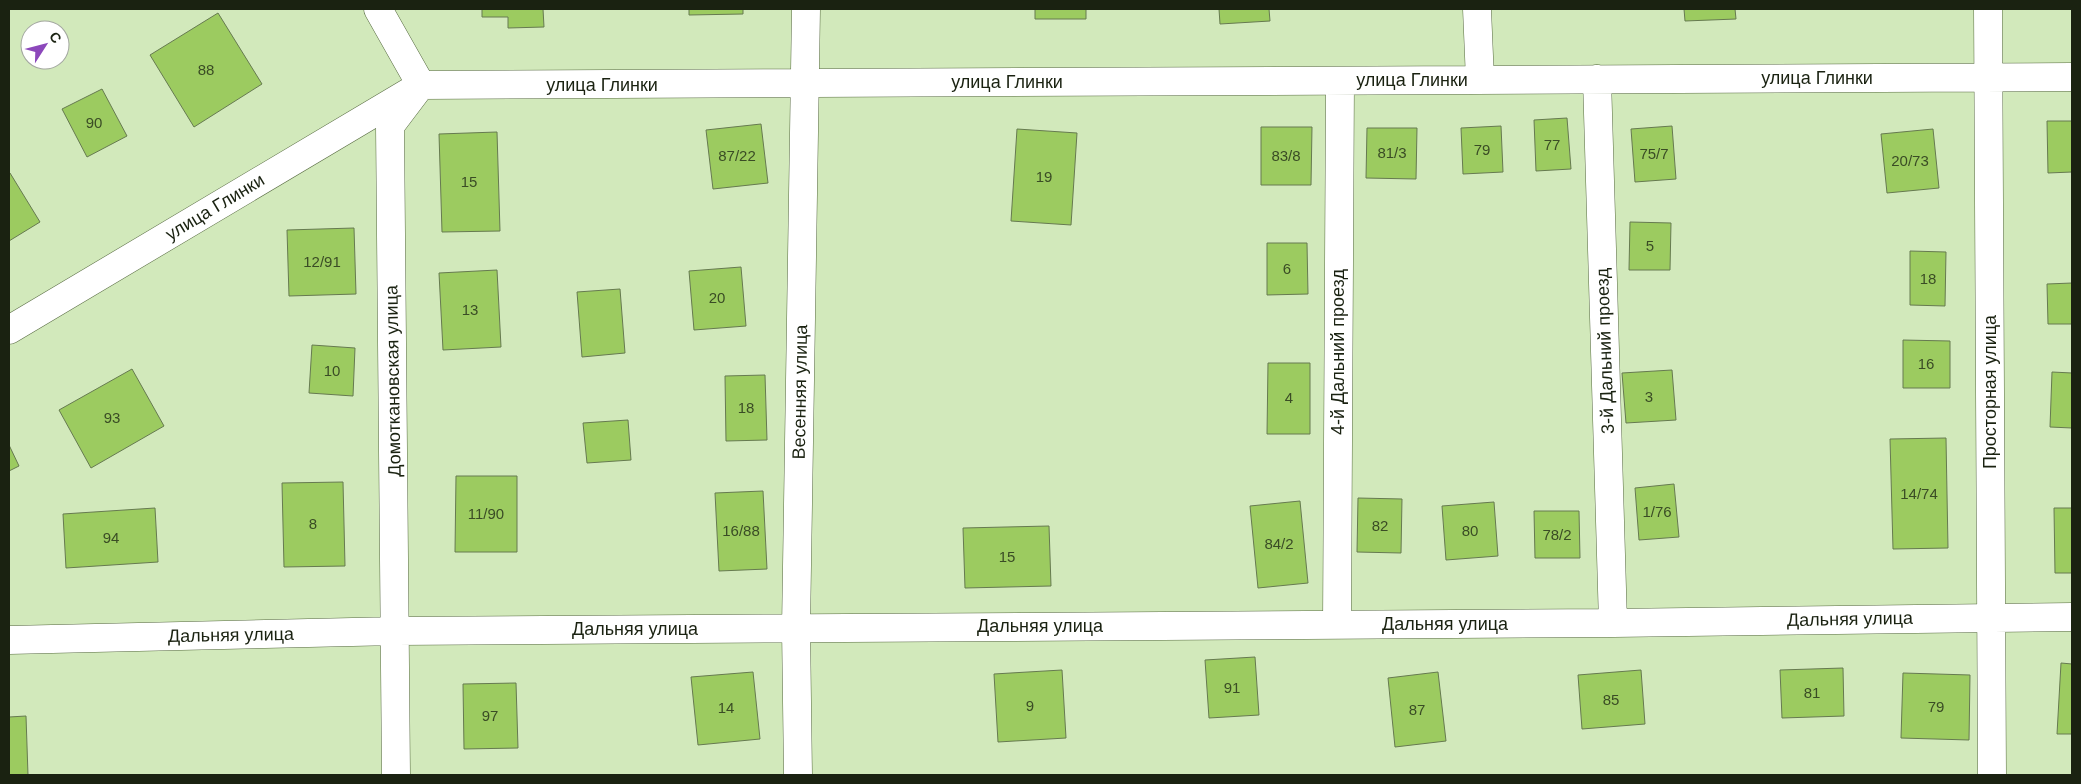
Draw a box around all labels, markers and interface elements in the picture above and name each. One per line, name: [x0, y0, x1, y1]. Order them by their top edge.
north arrow: [20, 20, 70, 70]
text: С: [46, 29, 65, 46]
house number: 88: [198, 61, 214, 78]
street label: улица Глинки: [1761, 68, 1873, 88]
street label: улица Глинки: [1356, 70, 1468, 90]
street label: улица Глинки: [951, 72, 1063, 92]
street label: улица Глинки: [546, 75, 658, 95]
house number: 90: [86, 114, 102, 131]
house number: 77: [1544, 136, 1560, 153]
house number: 79: [1474, 141, 1490, 158]
house number: 81/3: [1377, 144, 1407, 161]
house number: 75/7: [1639, 145, 1669, 162]
house number: 87/22: [718, 147, 756, 164]
house number: 83/8: [1271, 147, 1301, 164]
house number: 20/73: [1891, 152, 1929, 169]
house number: 19: [1036, 168, 1052, 185]
street label: улица Глинки: [162, 170, 268, 244]
house number: 15: [461, 173, 477, 190]
house number: 5: [1646, 237, 1654, 254]
house number: 12/91: [303, 253, 341, 270]
house number: 6: [1283, 260, 1291, 277]
street label: 3-й Дальний проезд: [1592, 267, 1618, 434]
street label: 4-й Дальний проезд: [1328, 269, 1348, 435]
house number: 18: [1920, 270, 1936, 287]
street label: Домоткановская улица: [381, 284, 405, 477]
house number: 20: [709, 289, 725, 306]
house number: 13: [462, 301, 478, 318]
street label: Просторная улица: [1980, 314, 2000, 469]
street label: Весенняя улица: [789, 323, 811, 460]
house number: 16: [1918, 355, 1934, 372]
house number: 10: [324, 362, 340, 379]
house number: 3: [1645, 388, 1653, 405]
house number: 4: [1285, 389, 1293, 406]
house number: 18: [738, 399, 754, 416]
house number: 93: [104, 409, 120, 426]
house number: 14/74: [1900, 485, 1938, 502]
house number: 1/76: [1642, 503, 1672, 520]
house number: 11/90: [468, 505, 504, 522]
house number: 8: [309, 515, 317, 532]
house number: 82: [1372, 517, 1388, 534]
house number: 16/88: [722, 522, 760, 539]
house number: 80: [1462, 522, 1478, 539]
house number: 78/2: [1542, 526, 1572, 543]
house number: 94: [103, 529, 119, 546]
house number: 84/2: [1264, 535, 1294, 552]
house number: 15: [999, 548, 1015, 565]
street label: Дальняя улица: [1787, 608, 1914, 630]
street label: Дальняя улица: [1382, 614, 1509, 634]
street label: Дальняя улица: [977, 616, 1104, 636]
street label: Дальняя улица: [572, 619, 699, 639]
street label: Дальняя улица: [168, 624, 295, 646]
house number: 91: [1224, 679, 1240, 696]
house number: 81: [1804, 684, 1820, 701]
house number: 85: [1603, 691, 1619, 708]
house number: 9: [1026, 697, 1034, 714]
house number: 79: [1928, 698, 1944, 715]
house number: 14: [718, 699, 734, 716]
house number: 87: [1409, 701, 1425, 718]
house number: 97: [482, 707, 498, 724]

